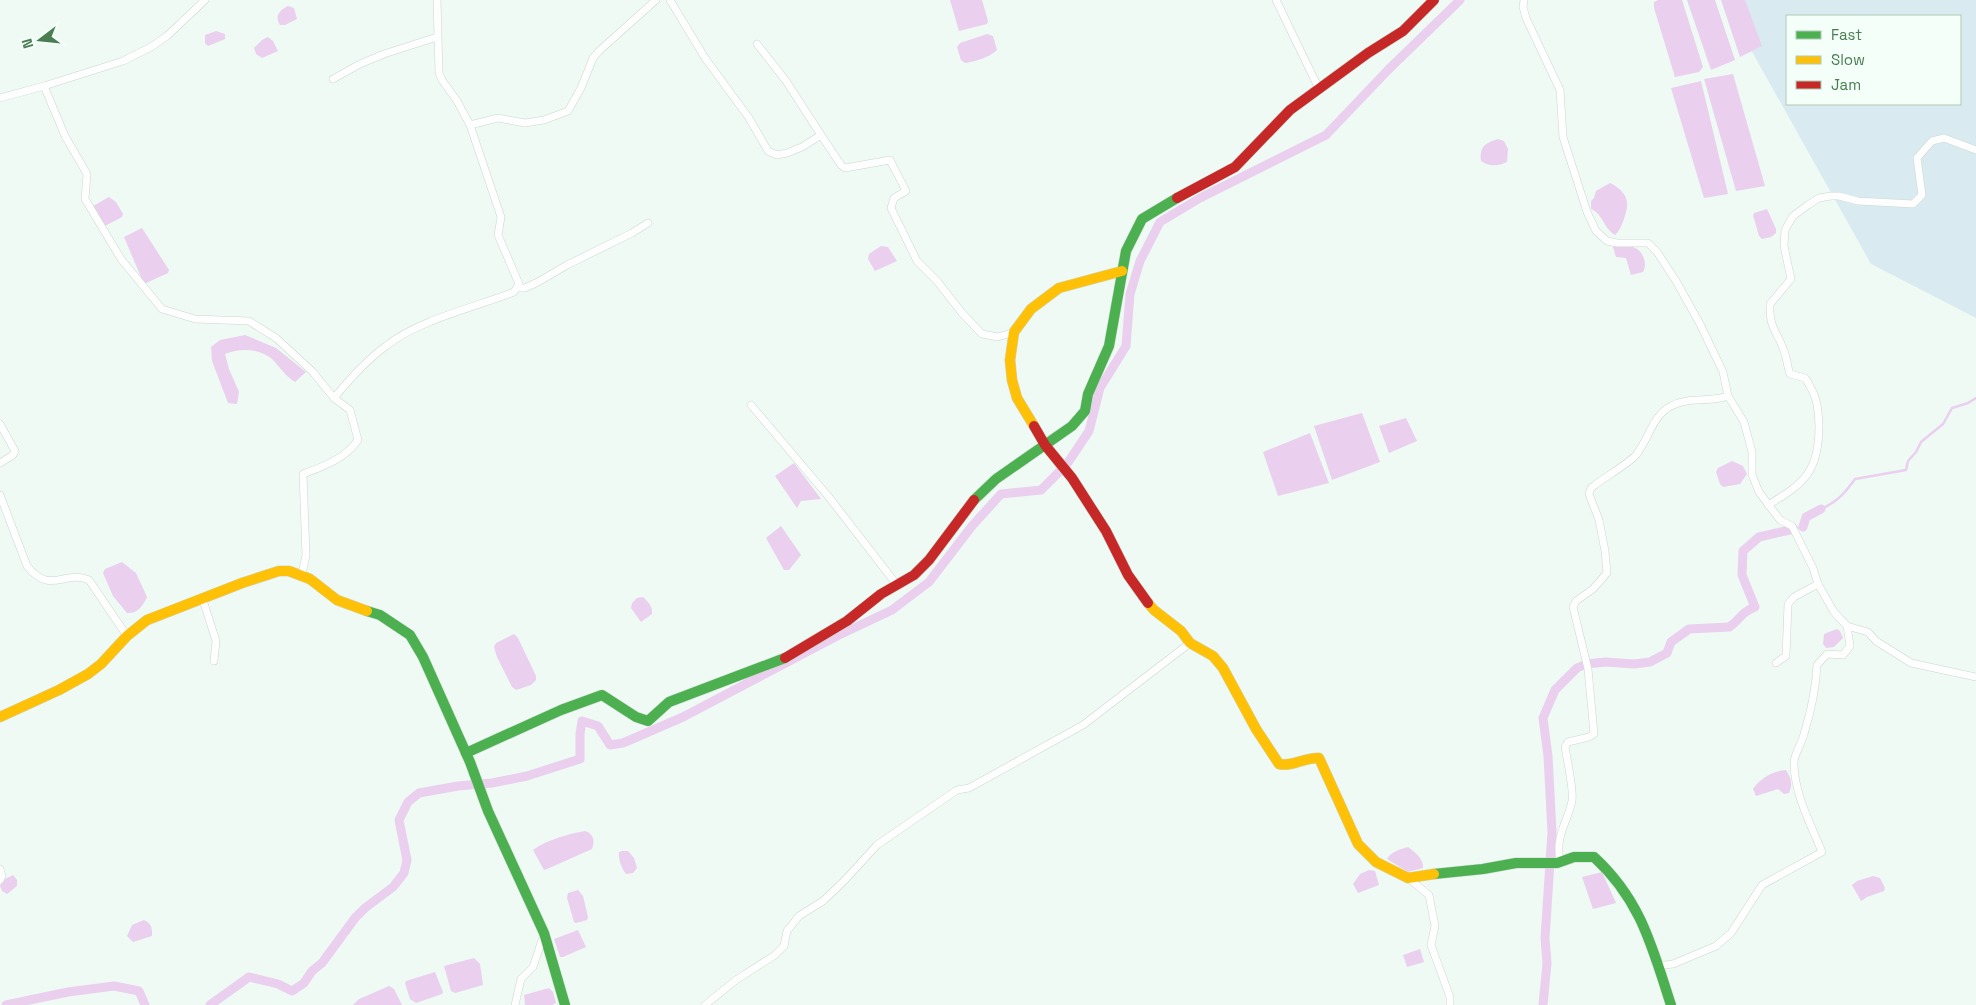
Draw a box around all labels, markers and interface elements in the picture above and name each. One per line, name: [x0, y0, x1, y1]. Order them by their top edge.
north arrow: [15, 15, 65, 65]
legend: [1786, 15, 1961, 105]
text: Fast: [1831, 25, 1862, 44]
text: N: [18, 37, 37, 51]
text: Slow: [1831, 50, 1865, 69]
text: Jam: [1831, 75, 1861, 94]

